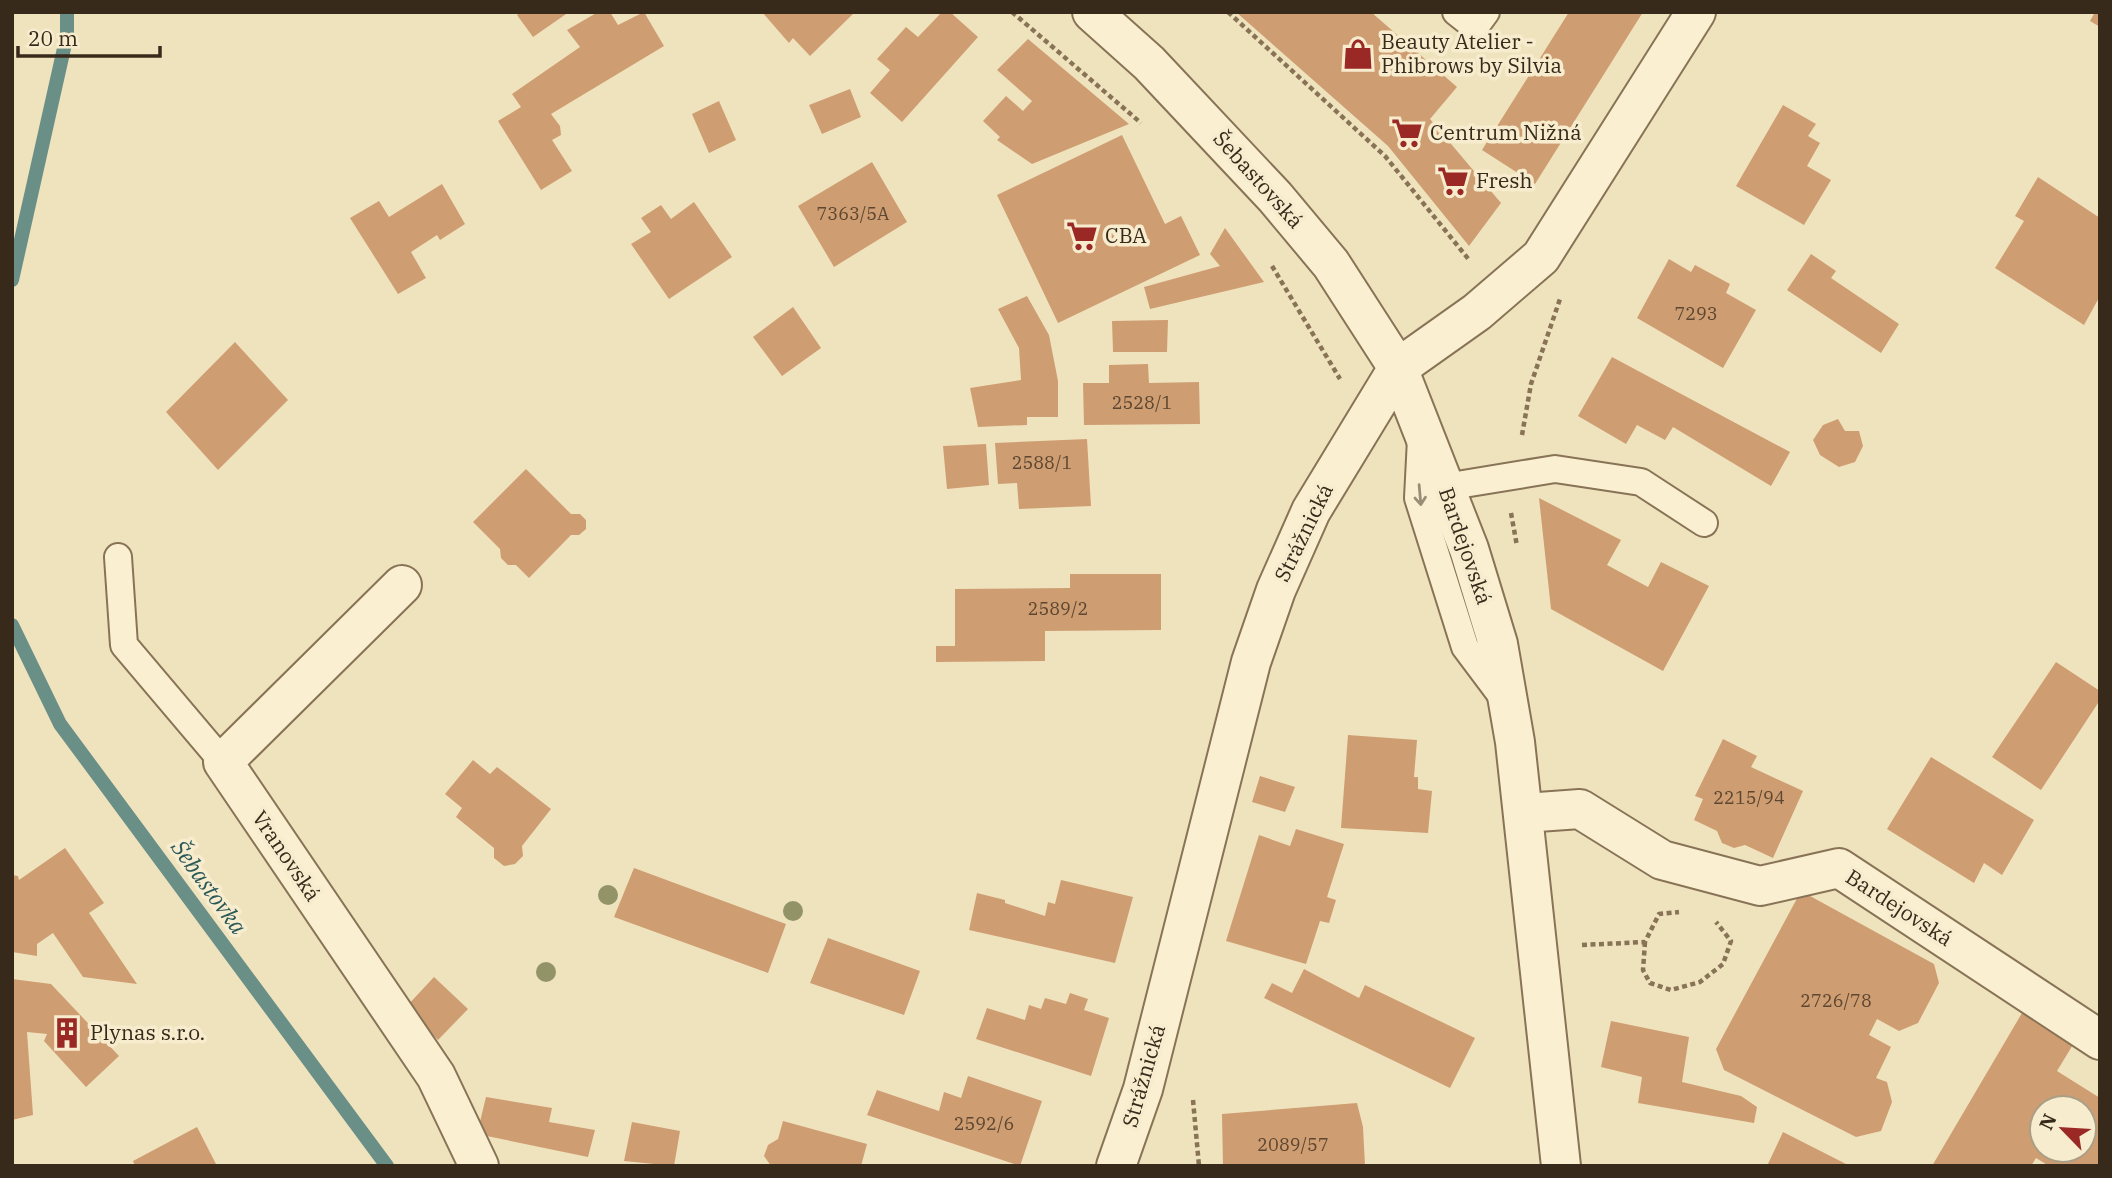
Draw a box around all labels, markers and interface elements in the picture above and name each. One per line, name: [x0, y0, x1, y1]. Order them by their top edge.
scale bar: [18, 14, 159, 58]
text: 20 m: [28, 24, 78, 52]
place label: Beauty Atelier - Phibrows by Silvia: [1381, 27, 1562, 79]
shop icon: Beauty Atelier - Phibrows by Silvia: [1341, 37, 1375, 71]
supermarket icon: Centrum Nižná: [1390, 116, 1424, 150]
place label: Centrum Nižná: [1430, 118, 1582, 146]
street label: Šebastovská: [1207, 125, 1310, 234]
supermarket icon: Fresh: [1436, 164, 1470, 198]
place label: Fresh: [1476, 166, 1533, 194]
house number: 7363/5A: [817, 202, 890, 225]
supermarket icon: CBA: [1065, 219, 1099, 253]
place label: CBA: [1105, 221, 1147, 249]
house number: 7293: [1674, 302, 1718, 325]
house number: 2528/1: [1112, 391, 1172, 414]
house number: 2588/1: [1012, 451, 1072, 474]
street label: Strážnická: [1267, 479, 1339, 586]
one-way arrow: [1413, 483, 1426, 506]
street label: Bardejovská: [1433, 483, 1499, 608]
house number: 2589/2: [1028, 597, 1088, 620]
house number: 2215/94: [1713, 786, 1785, 809]
street label: Vranovská: [246, 805, 327, 906]
water label: Šebastovka: [165, 832, 255, 940]
street label: Bardejovská: [1841, 862, 1958, 952]
house number: 2726/78: [1800, 989, 1872, 1012]
building icon: Plynas s.r.o.: [50, 1016, 84, 1050]
place label: Plynas s.r.o.: [90, 1018, 205, 1046]
street label: Strážnická: [1115, 1021, 1171, 1130]
north arrow: [2028, 1094, 2098, 1164]
text: N: [2034, 1110, 2062, 1134]
house number: 2592/6: [954, 1112, 1014, 1135]
house number: 2089/57: [1257, 1133, 1329, 1156]

